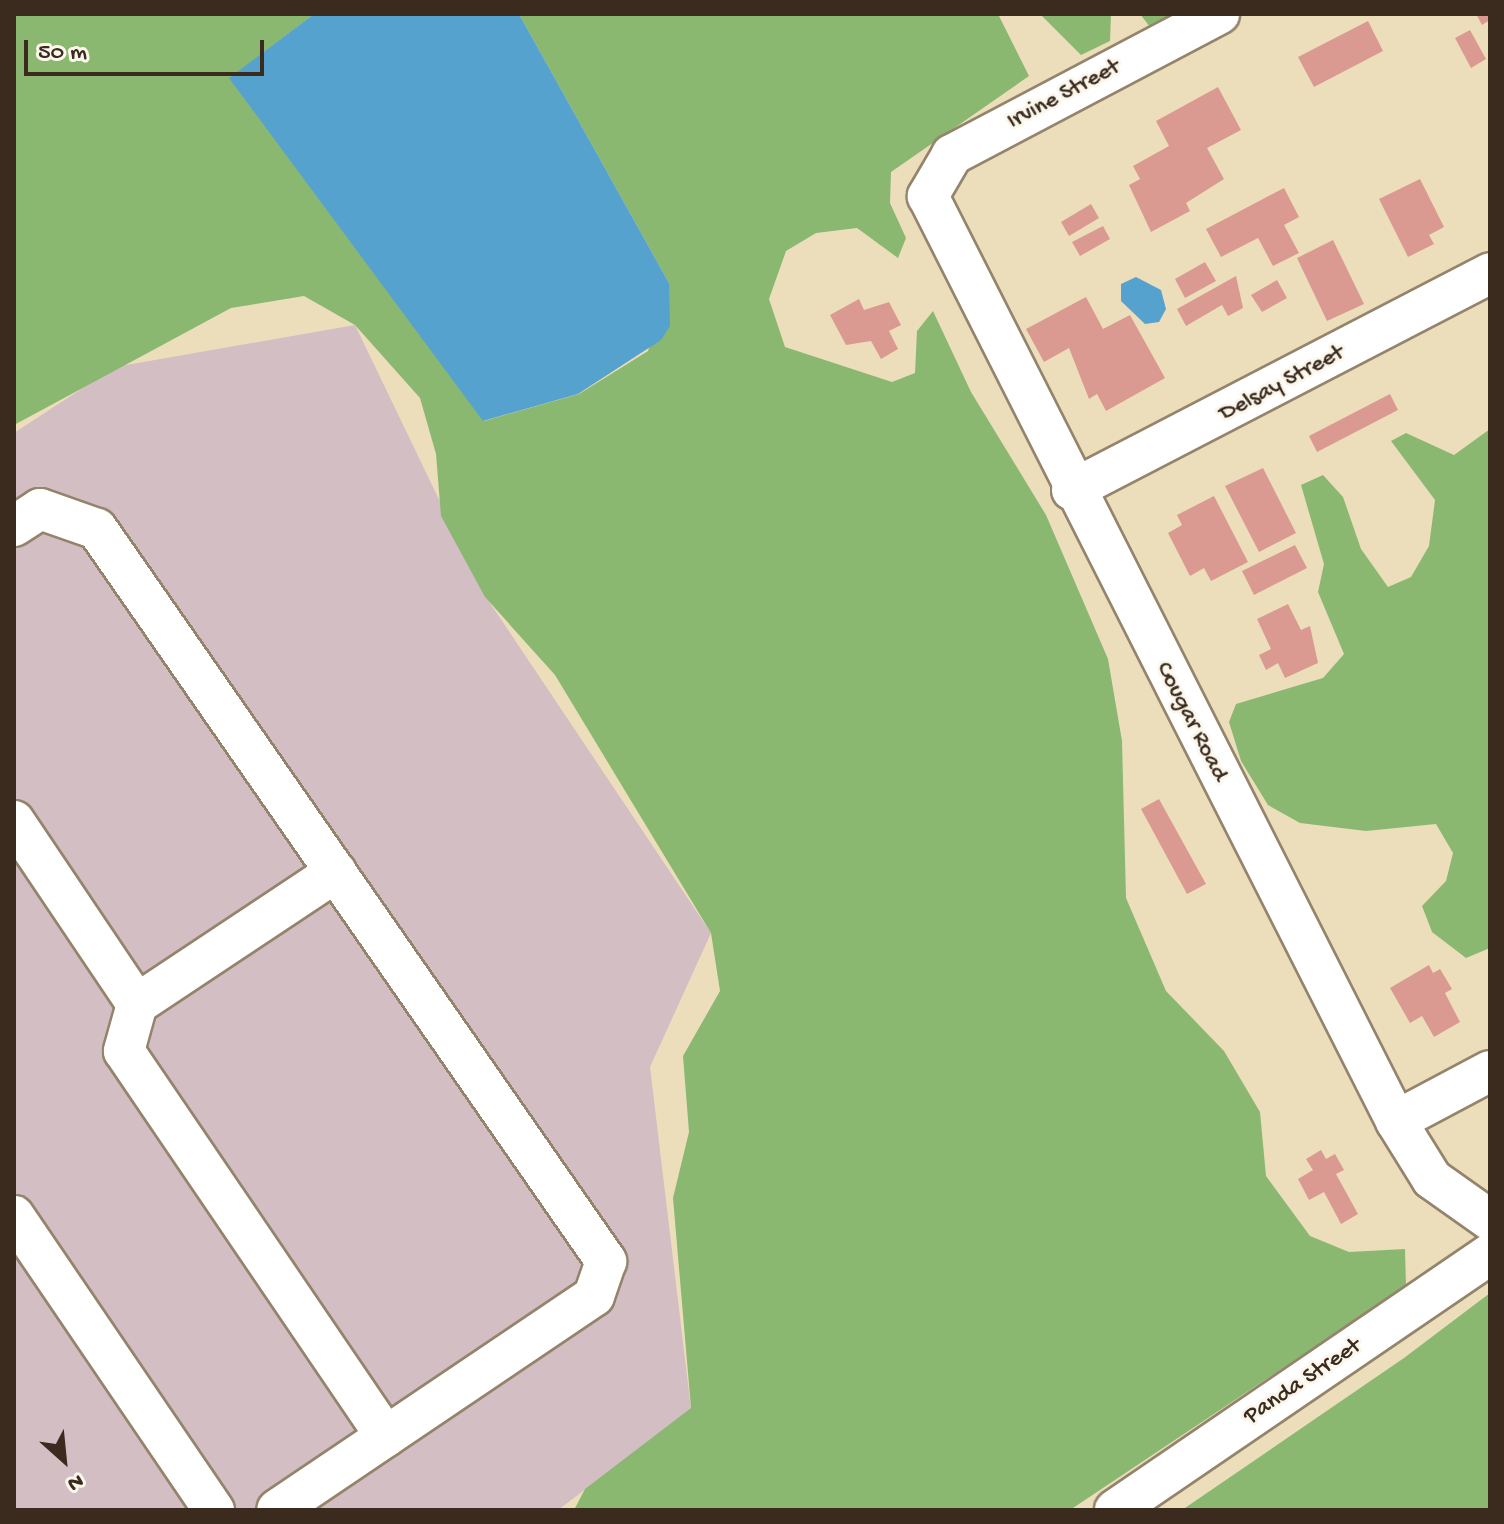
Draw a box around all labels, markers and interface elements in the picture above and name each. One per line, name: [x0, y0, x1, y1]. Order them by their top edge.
scale bar: [28, 24, 268, 74]
text: 50 m: [38, 39, 87, 68]
street label: Irvine Street: [1003, 53, 1125, 137]
street label: Delsay Street: [1215, 339, 1349, 429]
street label: Cougar Road: [1149, 657, 1233, 787]
street label: Panda Street: [1239, 1332, 1367, 1432]
north arrow: [24, 1420, 104, 1500]
text: N: [63, 1467, 87, 1496]

